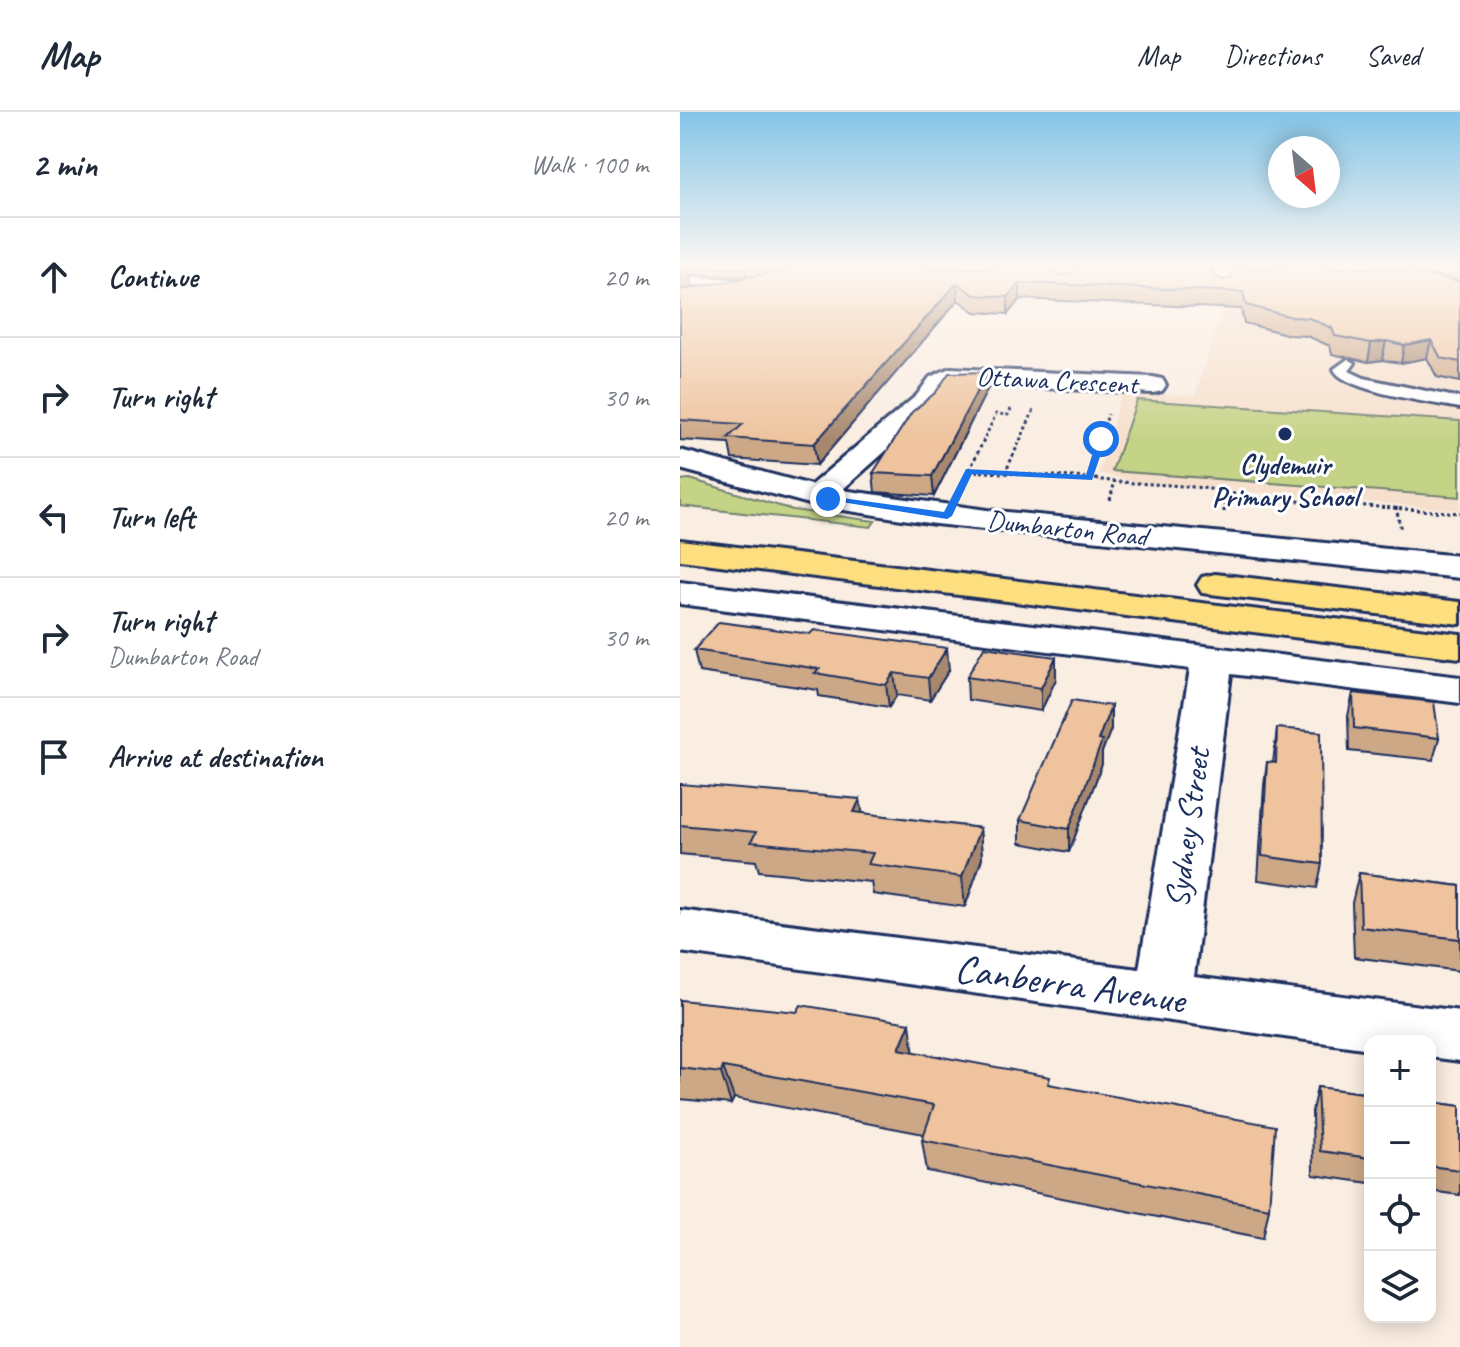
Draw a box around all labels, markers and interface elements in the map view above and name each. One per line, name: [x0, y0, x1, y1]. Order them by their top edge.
text: Map: [40, 32, 99, 79]
text: Map: [1137, 38, 1180, 73]
text: Directions: [1224, 38, 1322, 73]
text: Saved: [1366, 38, 1420, 73]
north arrow: [1268, 136, 1340, 208]
text: 2 min: [32, 143, 97, 186]
text: Walk · 100 m: [531, 148, 648, 181]
icon: ahead: [32, 255, 76, 299]
text: Continue: [108, 258, 198, 296]
text: 20 m: [604, 261, 648, 294]
street label: Ottawa Crescent: [976, 358, 1141, 402]
icon: right: [32, 375, 76, 419]
text: Turn right: [108, 378, 213, 416]
text: 30 m: [604, 381, 648, 414]
route start: [1083, 421, 1119, 457]
marker: Clydemuir Primary School: [1276, 425, 1294, 443]
place label: Clydemuir Primary School: [1212, 447, 1364, 514]
route end: [810, 481, 846, 517]
icon: left: [32, 495, 76, 539]
text: Turn left: [108, 498, 195, 536]
text: 20 m: [604, 501, 648, 534]
street label: Dumbarton Road: [985, 502, 1153, 554]
text: Turn right: [108, 602, 213, 640]
icon: right: [32, 615, 76, 659]
text: 30 m: [604, 621, 648, 654]
text: Dumbarton Road: [108, 640, 258, 673]
icon: arrive: [32, 735, 76, 779]
text: Arrive at destination: [108, 738, 323, 776]
street label: Sydney Street: [1155, 742, 1220, 910]
street label: Canberra Avenue: [952, 943, 1191, 1025]
map controls: [1364, 1035, 1436, 1323]
button: +: [1364, 1035, 1436, 1107]
button: −: [1364, 1107, 1436, 1179]
button: locate: [1364, 1179, 1436, 1251]
button: layers: [1364, 1251, 1436, 1323]

